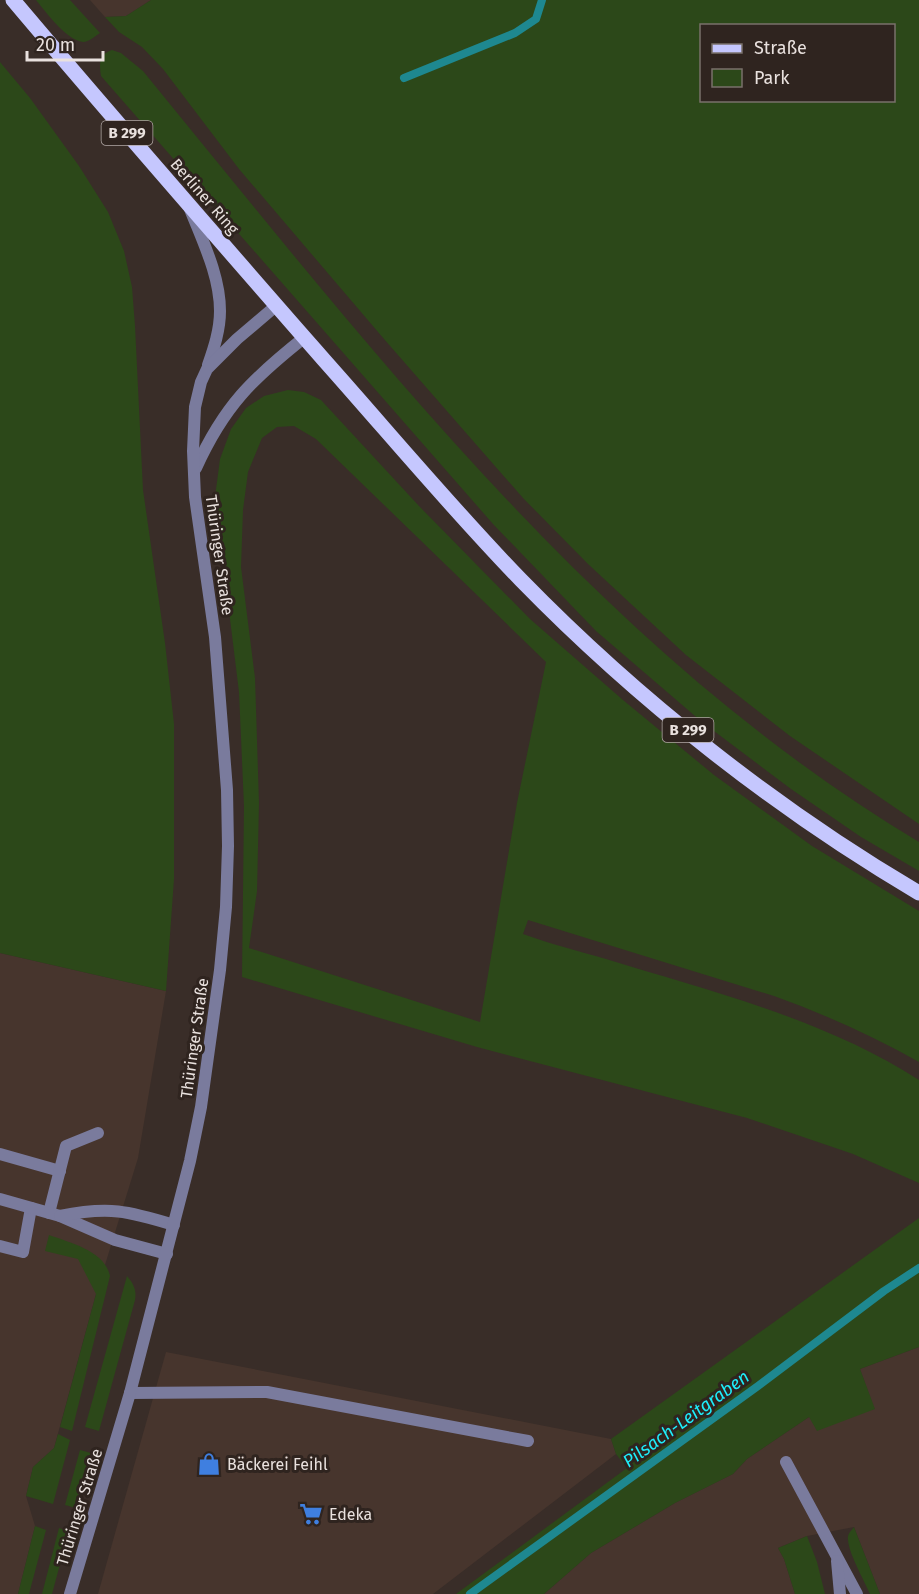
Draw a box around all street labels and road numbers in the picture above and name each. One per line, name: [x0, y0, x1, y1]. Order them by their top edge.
road number: B 299: [102, 121, 152, 145]
street label: Berliner Ring: [167, 155, 243, 239]
street label: Thüringer Straße: [202, 494, 237, 616]
road number: B 299: [662, 718, 714, 742]
street label: Thüringer Straße: [177, 977, 212, 1099]
street label: Thüringer Straße: [53, 1446, 106, 1568]

